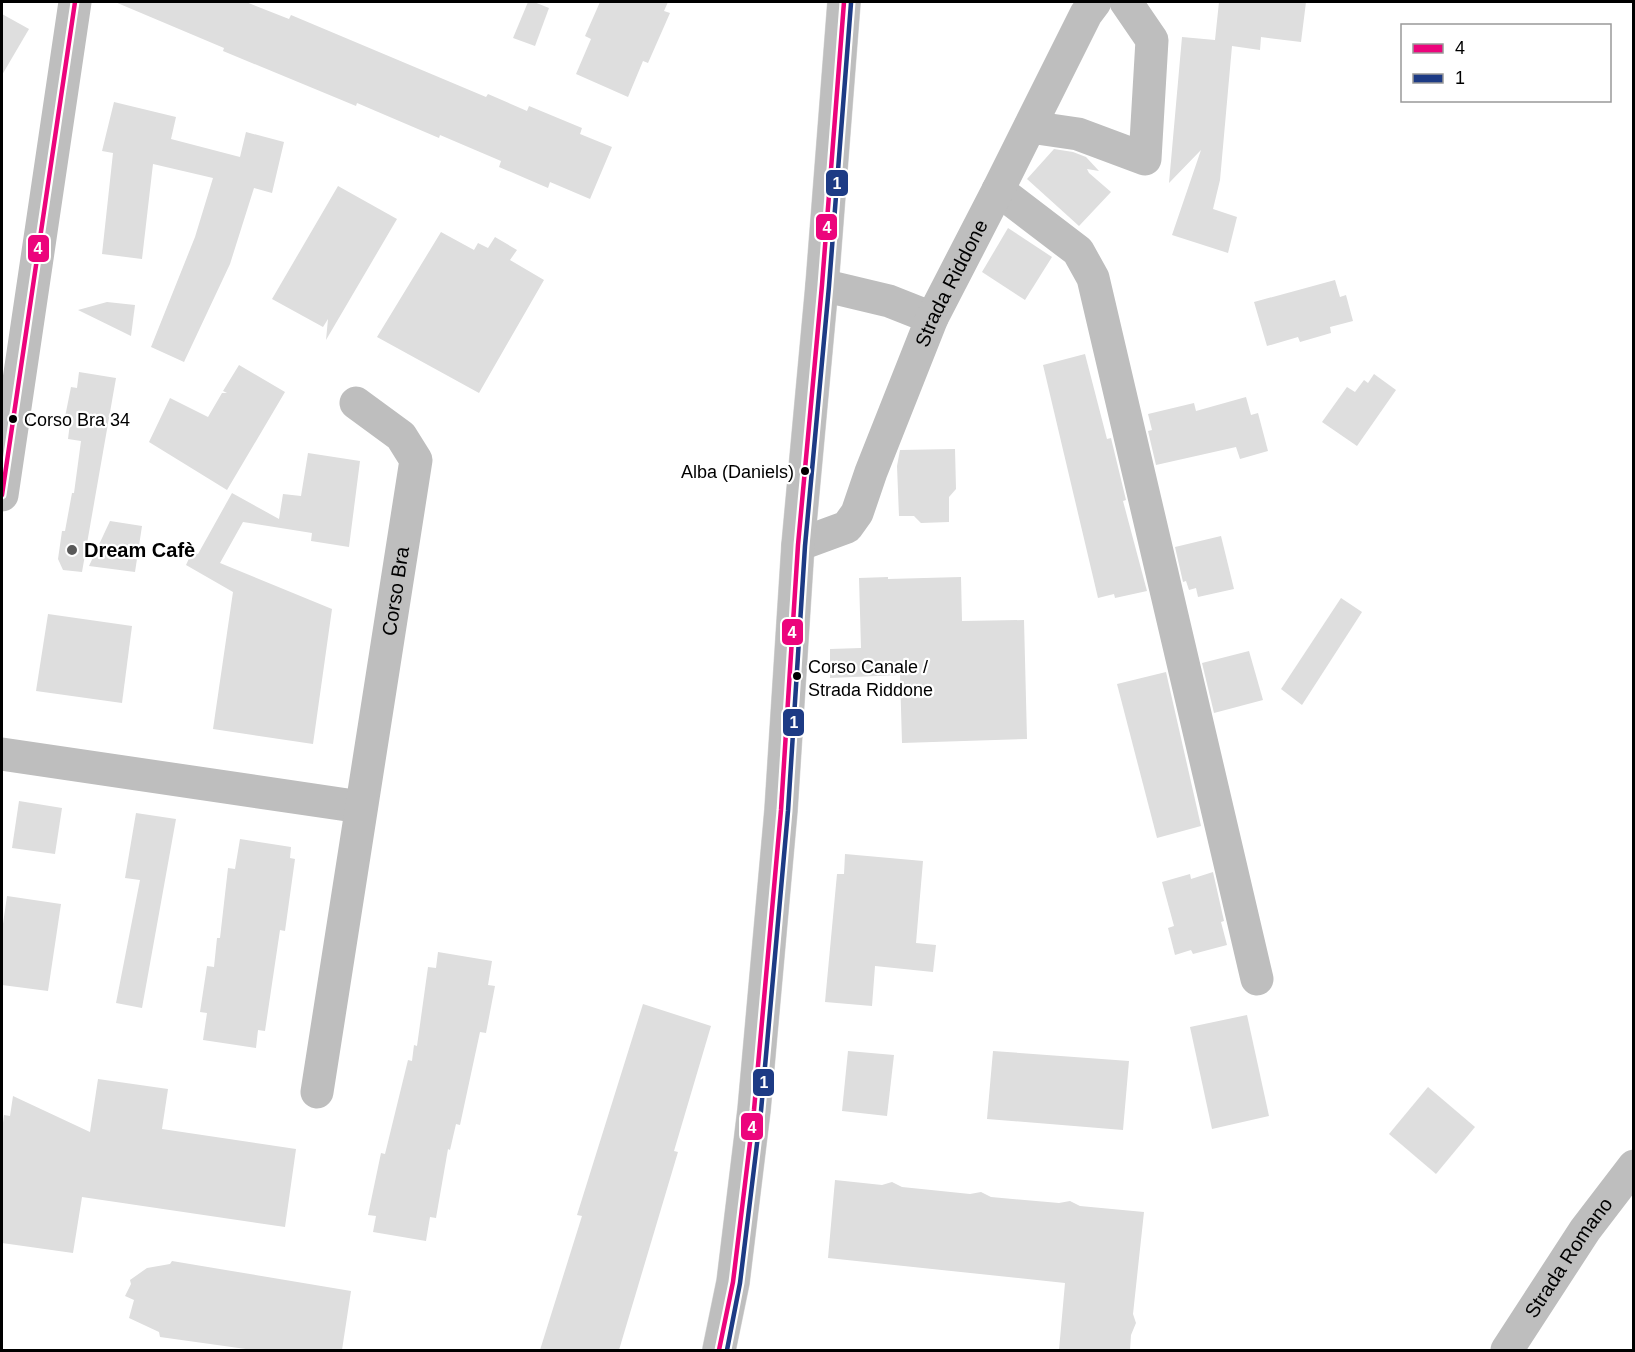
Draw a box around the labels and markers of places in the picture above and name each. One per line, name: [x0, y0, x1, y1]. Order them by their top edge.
place label: Corso Bra 34: [24, 410, 130, 430]
marker: Corso Bra 34: [7, 413, 19, 425]
place label: Alba (Daniels): [681, 462, 794, 482]
marker: Alba (Daniels): [799, 465, 811, 477]
place label: Dream Cafè: [84, 539, 195, 561]
marker: Dream Cafè: [65, 543, 79, 557]
place label: Corso Canale / Strada Riddone: [808, 657, 933, 700]
marker: Corso Canale / Strada Riddone: [791, 670, 803, 682]

